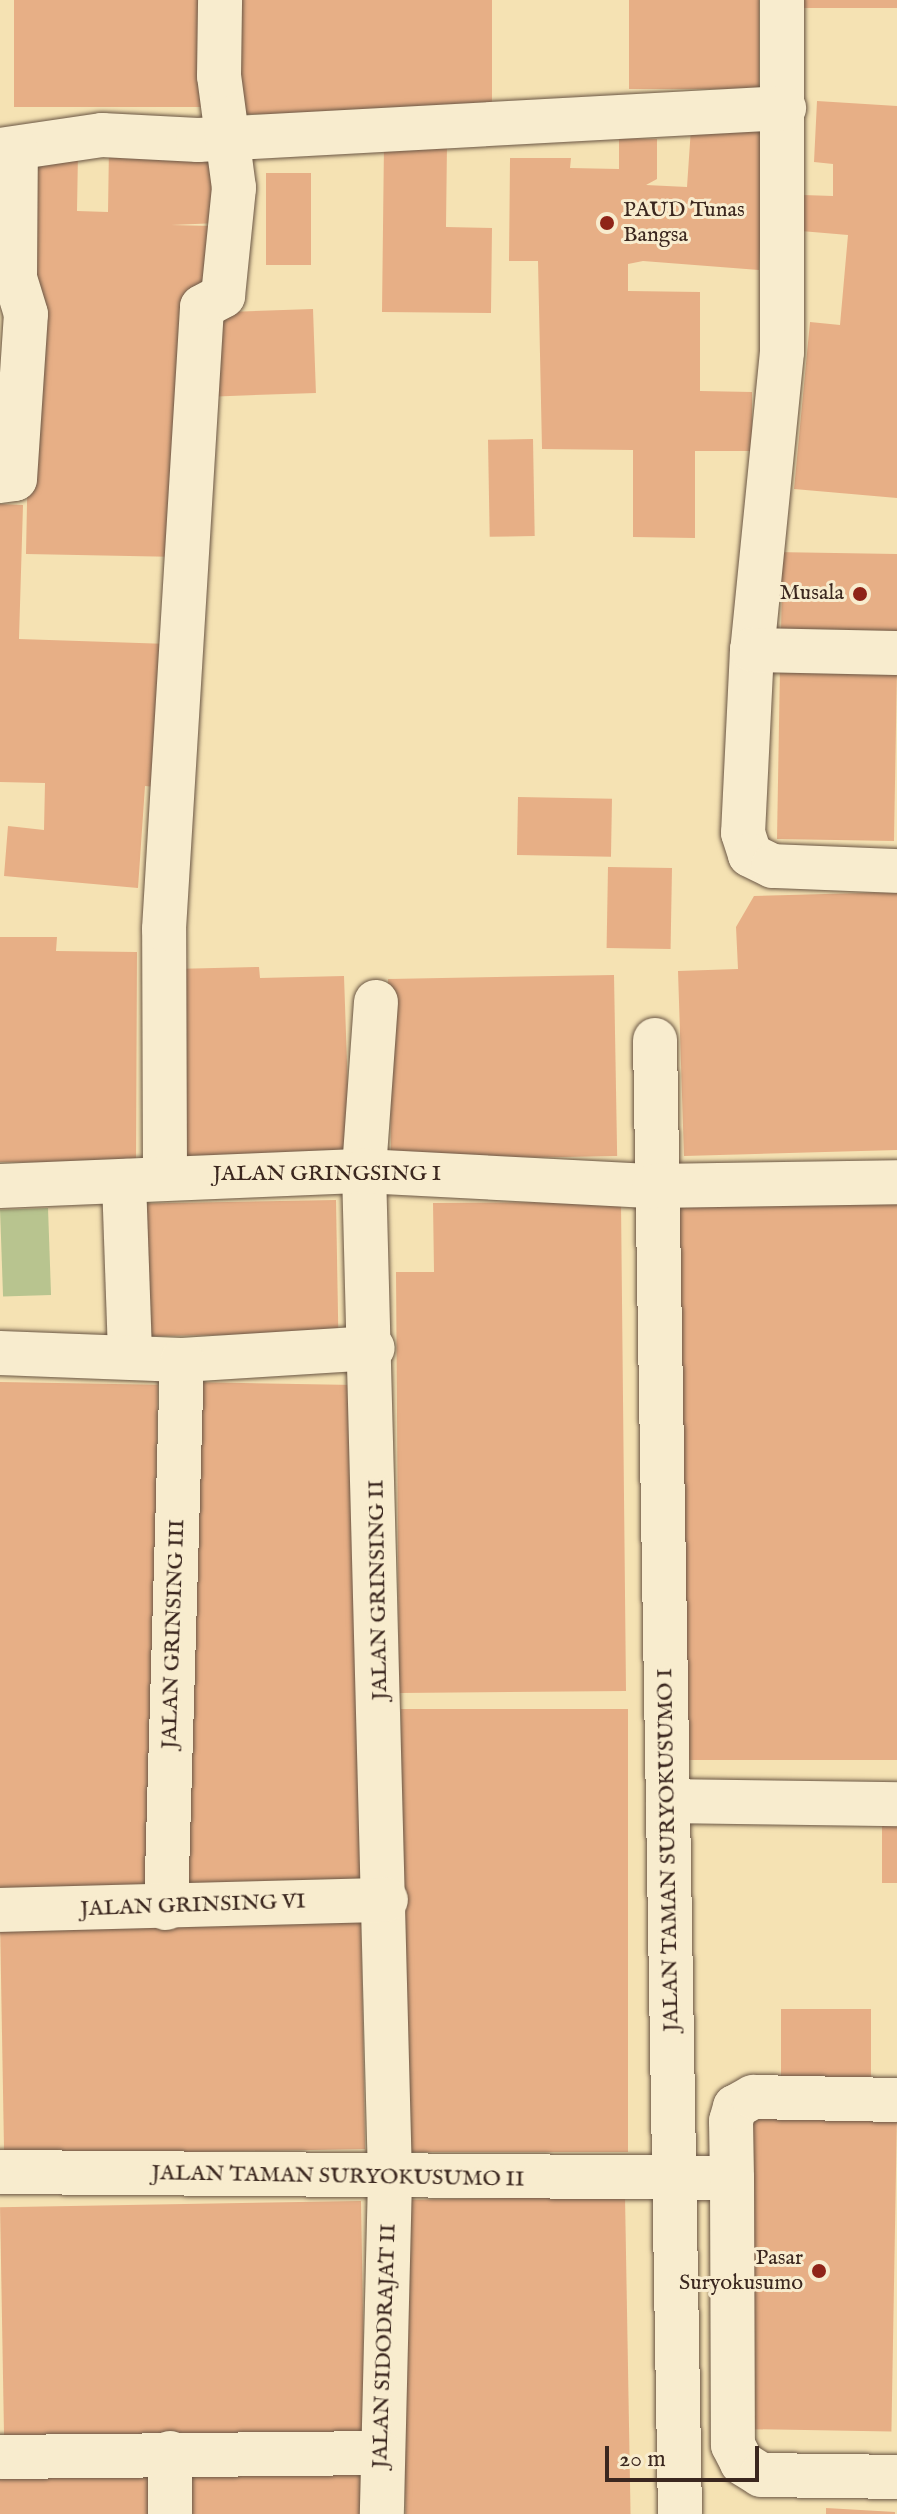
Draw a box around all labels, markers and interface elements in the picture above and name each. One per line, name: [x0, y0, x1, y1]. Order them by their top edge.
place label: PAUD Tunas Bangsa: [623, 197, 745, 248]
marker: PAUD Tunas Bangsa: [598, 214, 616, 232]
place label: Musala: [779, 581, 844, 607]
marker: Musala: [851, 585, 869, 603]
street label: JALAN GRINGSING I: [213, 1162, 441, 1188]
street label: JALAN GRINSING II: [364, 1479, 394, 1701]
street label: JALAN GRINSING III: [157, 1519, 191, 1749]
street label: JALAN TAMAN SURYOKUSUMO I: [653, 1668, 685, 2032]
street label: JALAN GRINSING VI: [80, 1889, 306, 1923]
street label: JALAN TAMAN SURYOKUSUMO II: [151, 2161, 525, 2193]
street label: JALAN SIDODRAJAT II: [368, 2223, 402, 2469]
place label: Pasar Suryokusumo: [679, 2245, 803, 2296]
marker: Pasar Suryokusumo: [810, 2262, 828, 2280]
scale bar: [609, 2430, 763, 2480]
text: 20 m: [619, 2444, 666, 2475]

